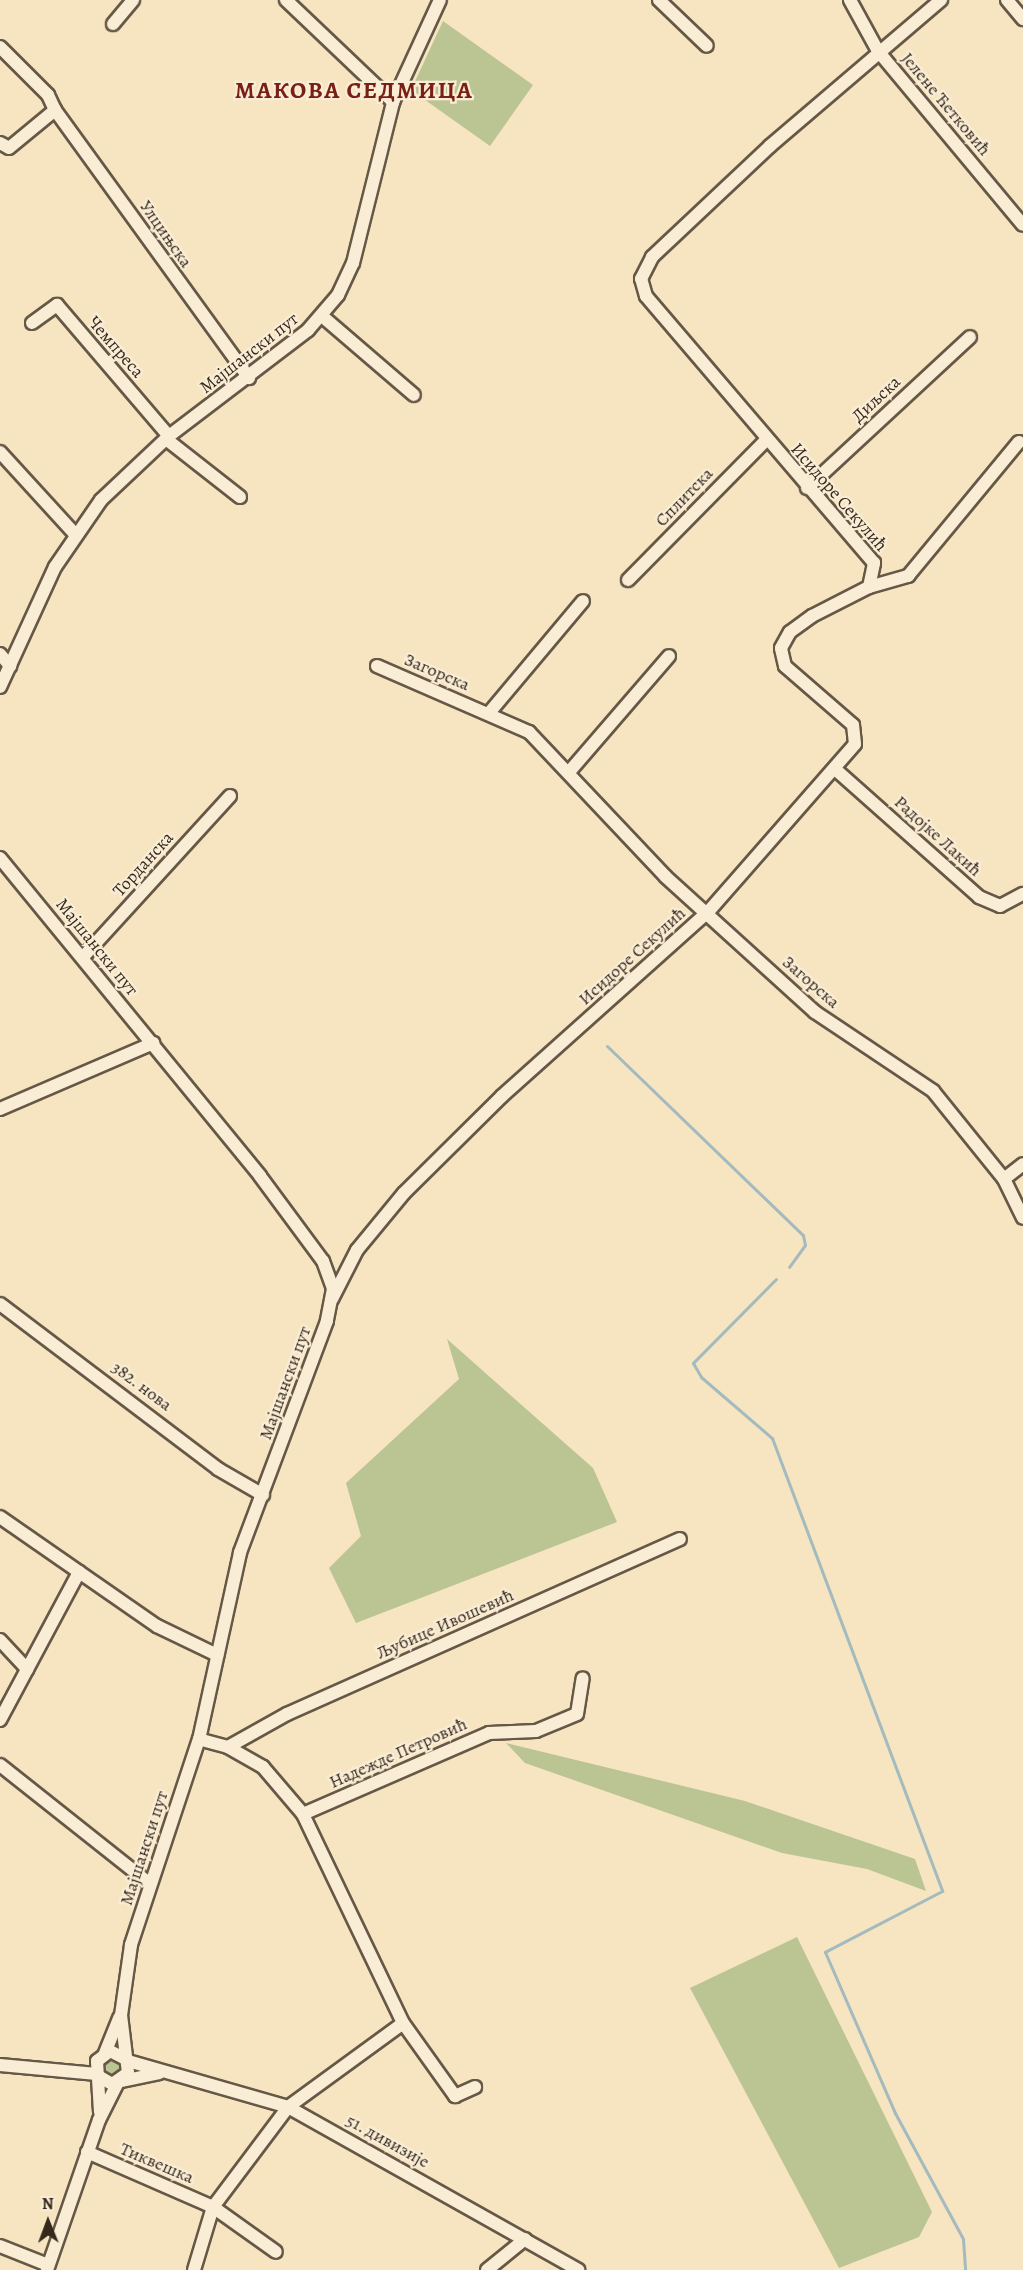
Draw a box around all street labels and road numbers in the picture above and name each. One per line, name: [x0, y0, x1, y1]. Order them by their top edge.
street label: Јелене Ћетковић: [897, 48, 995, 160]
street label: Улцињска: [135, 196, 197, 272]
street label: Мајшански пут: [195, 308, 303, 398]
street label: Чемпреса: [83, 312, 149, 382]
street label: Диљска: [847, 371, 905, 427]
street label: Исидоре Секулић: [786, 438, 892, 556]
street label: Сплитска: [651, 463, 717, 531]
street label: Загорска: [401, 649, 473, 695]
street label: Радојке Лакић: [890, 791, 986, 881]
street label: Торданска: [108, 827, 178, 901]
street label: Мајшански пут: [51, 894, 143, 1000]
street label: Исидоре Секулић: [574, 902, 690, 1010]
street label: Загорска: [778, 951, 844, 1013]
street label: Мајшански пут: [255, 1323, 315, 1443]
street label: 382. нова: [107, 1356, 177, 1416]
street label: Љубице Ивошевић: [373, 1584, 517, 1664]
street label: Надежде Петровић: [326, 1713, 470, 1793]
street label: Мајшански пут: [115, 1788, 173, 1908]
street label: 51. дивизије: [342, 2109, 434, 2173]
street label: Тиквешка: [117, 2138, 197, 2188]

